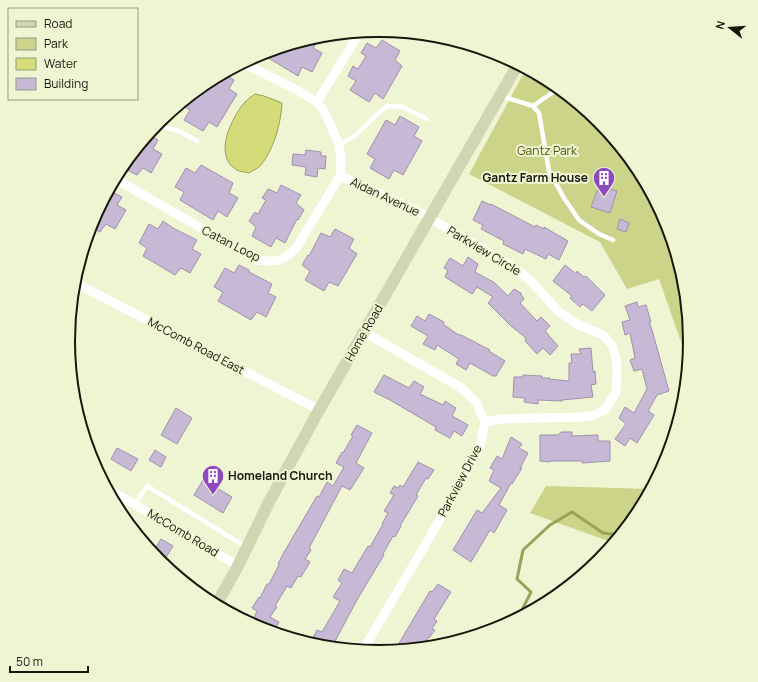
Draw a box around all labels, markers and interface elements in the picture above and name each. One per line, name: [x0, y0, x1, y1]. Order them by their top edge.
legend: [8, 8, 138, 100]
north arrow: [710, 8, 750, 48]
text: Road: [44, 15, 72, 32]
text: N: [712, 19, 728, 31]
text: Park: [44, 35, 69, 52]
text: Water: [44, 55, 78, 72]
text: Building: [44, 75, 88, 92]
park label: Gantz Park: [517, 142, 578, 159]
building icon: Gantz Farm House: [591, 165, 617, 198]
place label: Gantz Farm House: [483, 169, 588, 186]
street label: Aidan Avenue: [348, 173, 423, 220]
street label: Catan Loop: [199, 222, 263, 266]
street label: Parkview Circle: [444, 222, 524, 279]
street label: Home Road: [340, 301, 387, 364]
street label: McComb Road East: [145, 313, 248, 378]
street label: Parkview Drive: [433, 442, 486, 520]
building icon: Homeland Church: [200, 463, 226, 496]
place label: Homeland Church: [228, 467, 332, 484]
street label: McComb Road: [144, 505, 222, 561]
scale bar: [10, 648, 88, 674]
text: 50 m: [16, 653, 43, 670]

